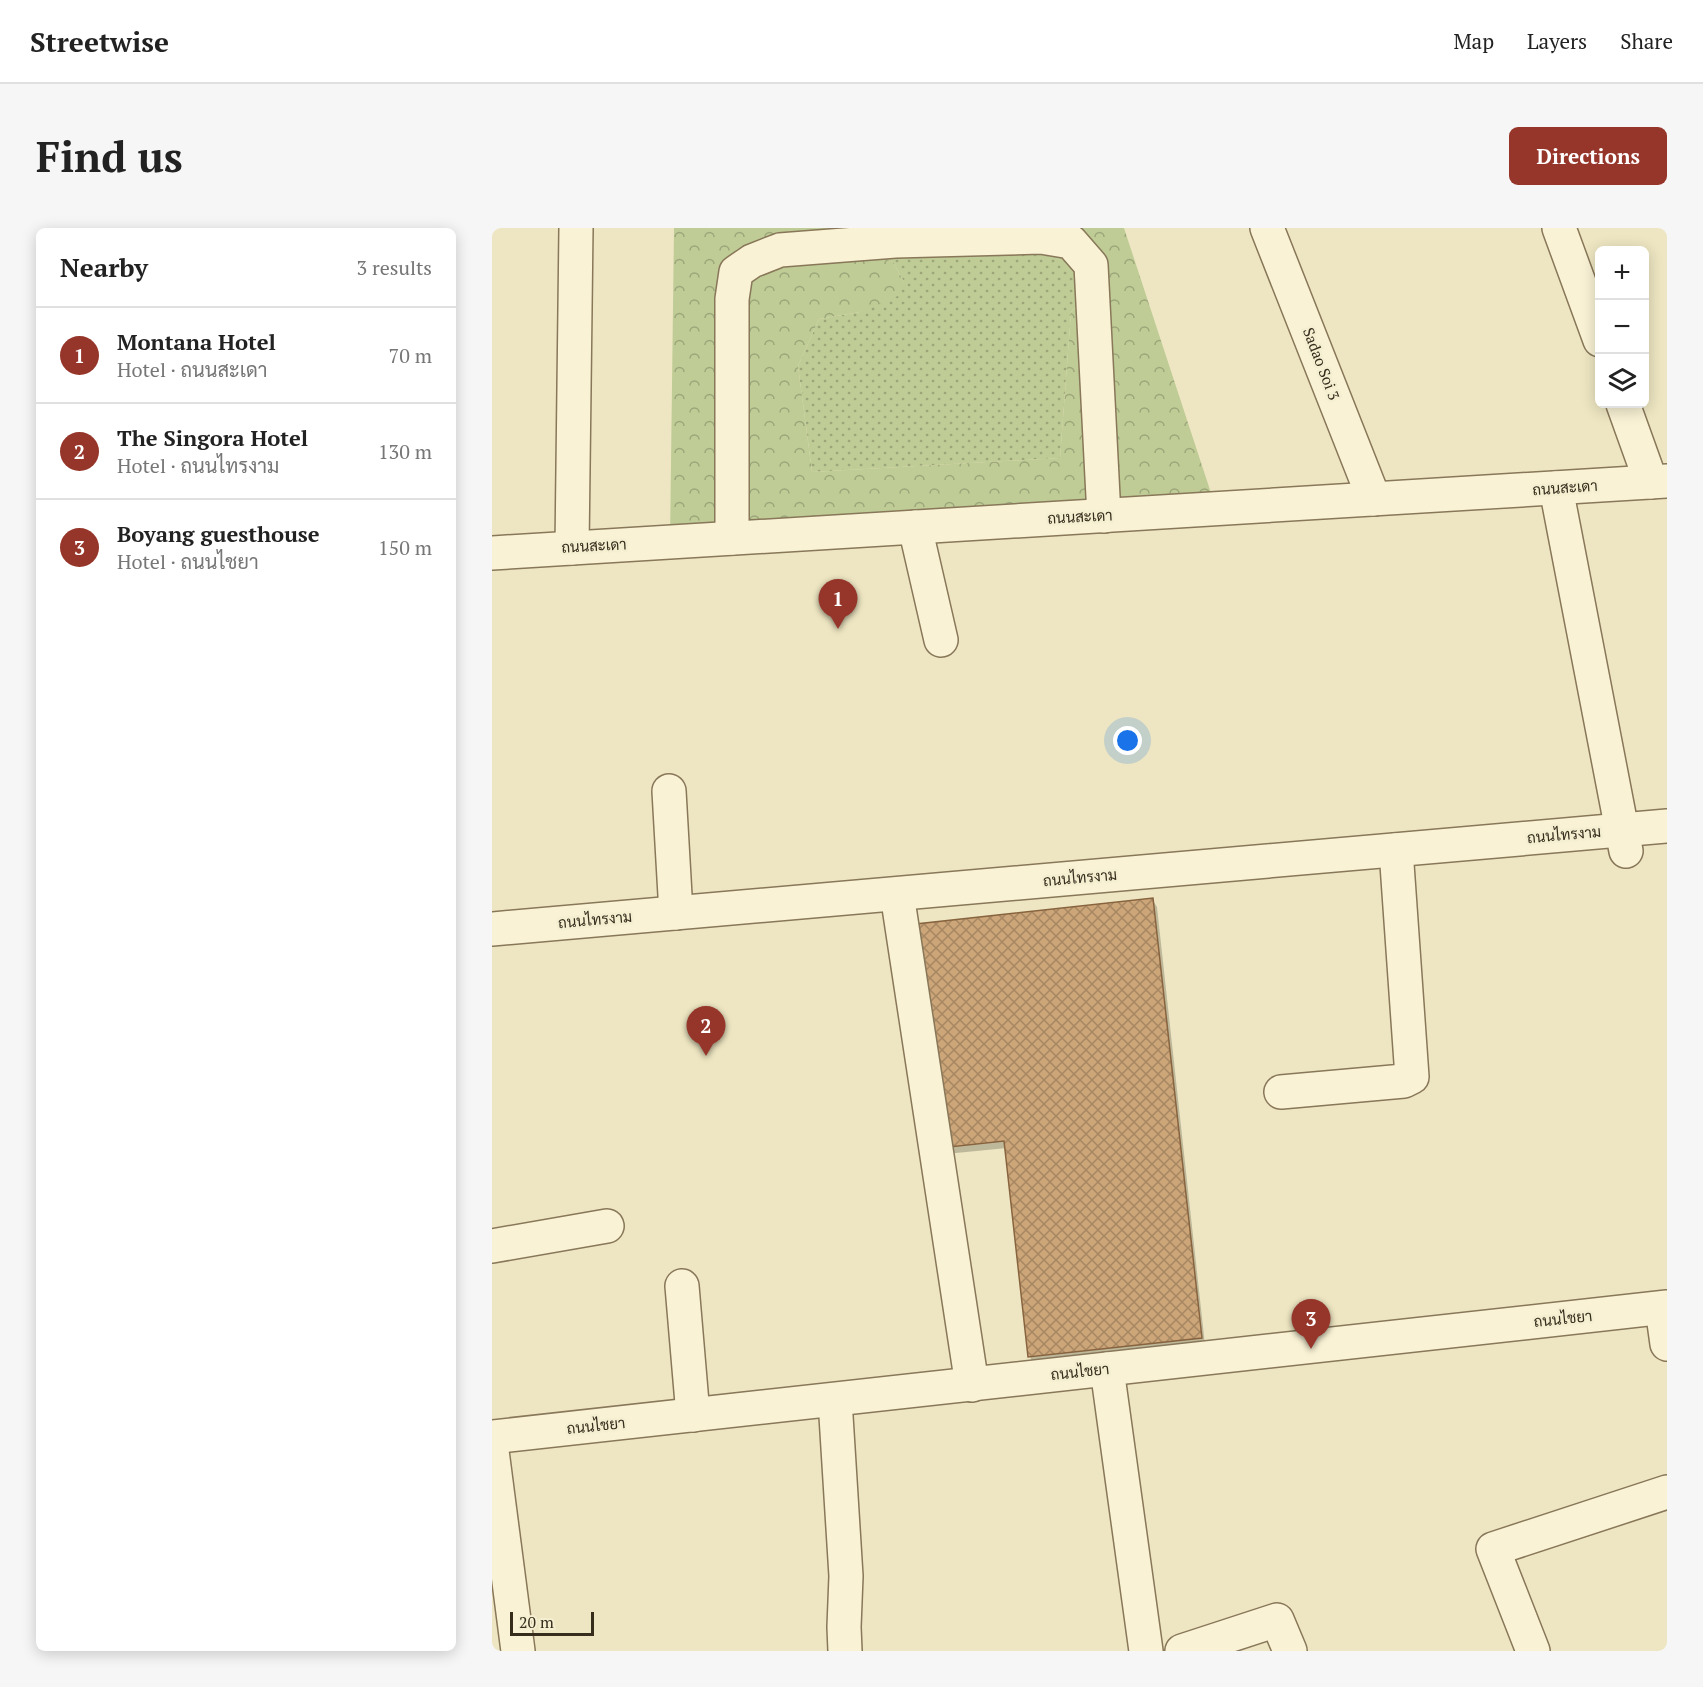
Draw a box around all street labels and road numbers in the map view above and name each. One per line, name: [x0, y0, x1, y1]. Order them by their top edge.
street label: Sadao Soi 3: [1299, 325, 1345, 403]
street label: ถนนสะเดา: [1532, 475, 1598, 499]
street label: ถนนสะเดา: [1047, 504, 1113, 528]
street label: ถนนสะเดา: [561, 533, 627, 557]
street label: ถนนไทรงาม: [1526, 821, 1602, 847]
street label: ถนนไทรงาม: [1042, 864, 1118, 890]
street label: ถนนไทรงาม: [557, 906, 633, 932]
street label: ถนนไชยา: [1533, 1305, 1593, 1331]
street label: ถนนไชยา: [1050, 1358, 1110, 1384]
street label: ถนนไชยา: [566, 1412, 626, 1438]

